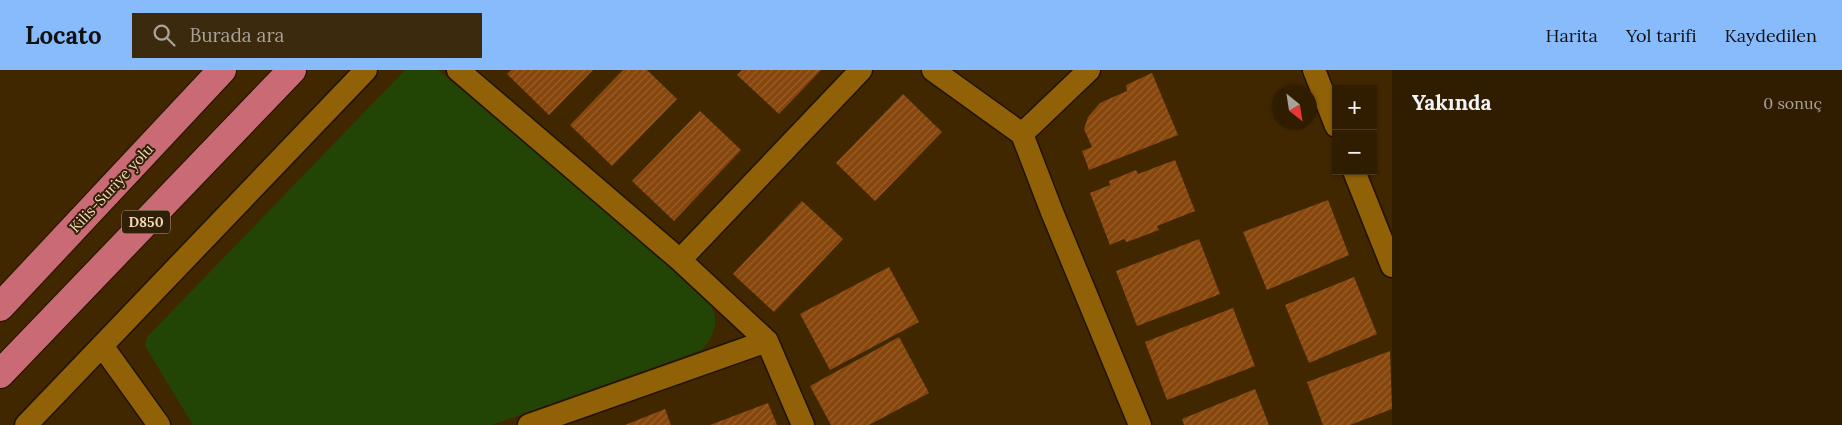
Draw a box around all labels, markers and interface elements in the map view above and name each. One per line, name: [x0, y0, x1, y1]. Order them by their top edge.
search box: [132, 13, 482, 58]
text: Locato: [25, 20, 102, 51]
icon: search: [150, 21, 178, 49]
text: Burada ara: [190, 23, 284, 47]
text: Harita: [1546, 24, 1598, 47]
text: Yol tarifi: [1626, 24, 1696, 47]
text: Kaydedilen: [1724, 24, 1817, 47]
north arrow: [1272, 85, 1317, 130]
map controls: [1332, 85, 1377, 175]
button: +: [1332, 85, 1377, 130]
text: Yakında: [1412, 89, 1492, 116]
text: 0 sonuç: [1763, 93, 1822, 113]
button: −: [1332, 130, 1377, 175]
street label: Kilis-Suriye yolu: [65, 140, 157, 236]
road number: D850: [122, 210, 170, 233]

